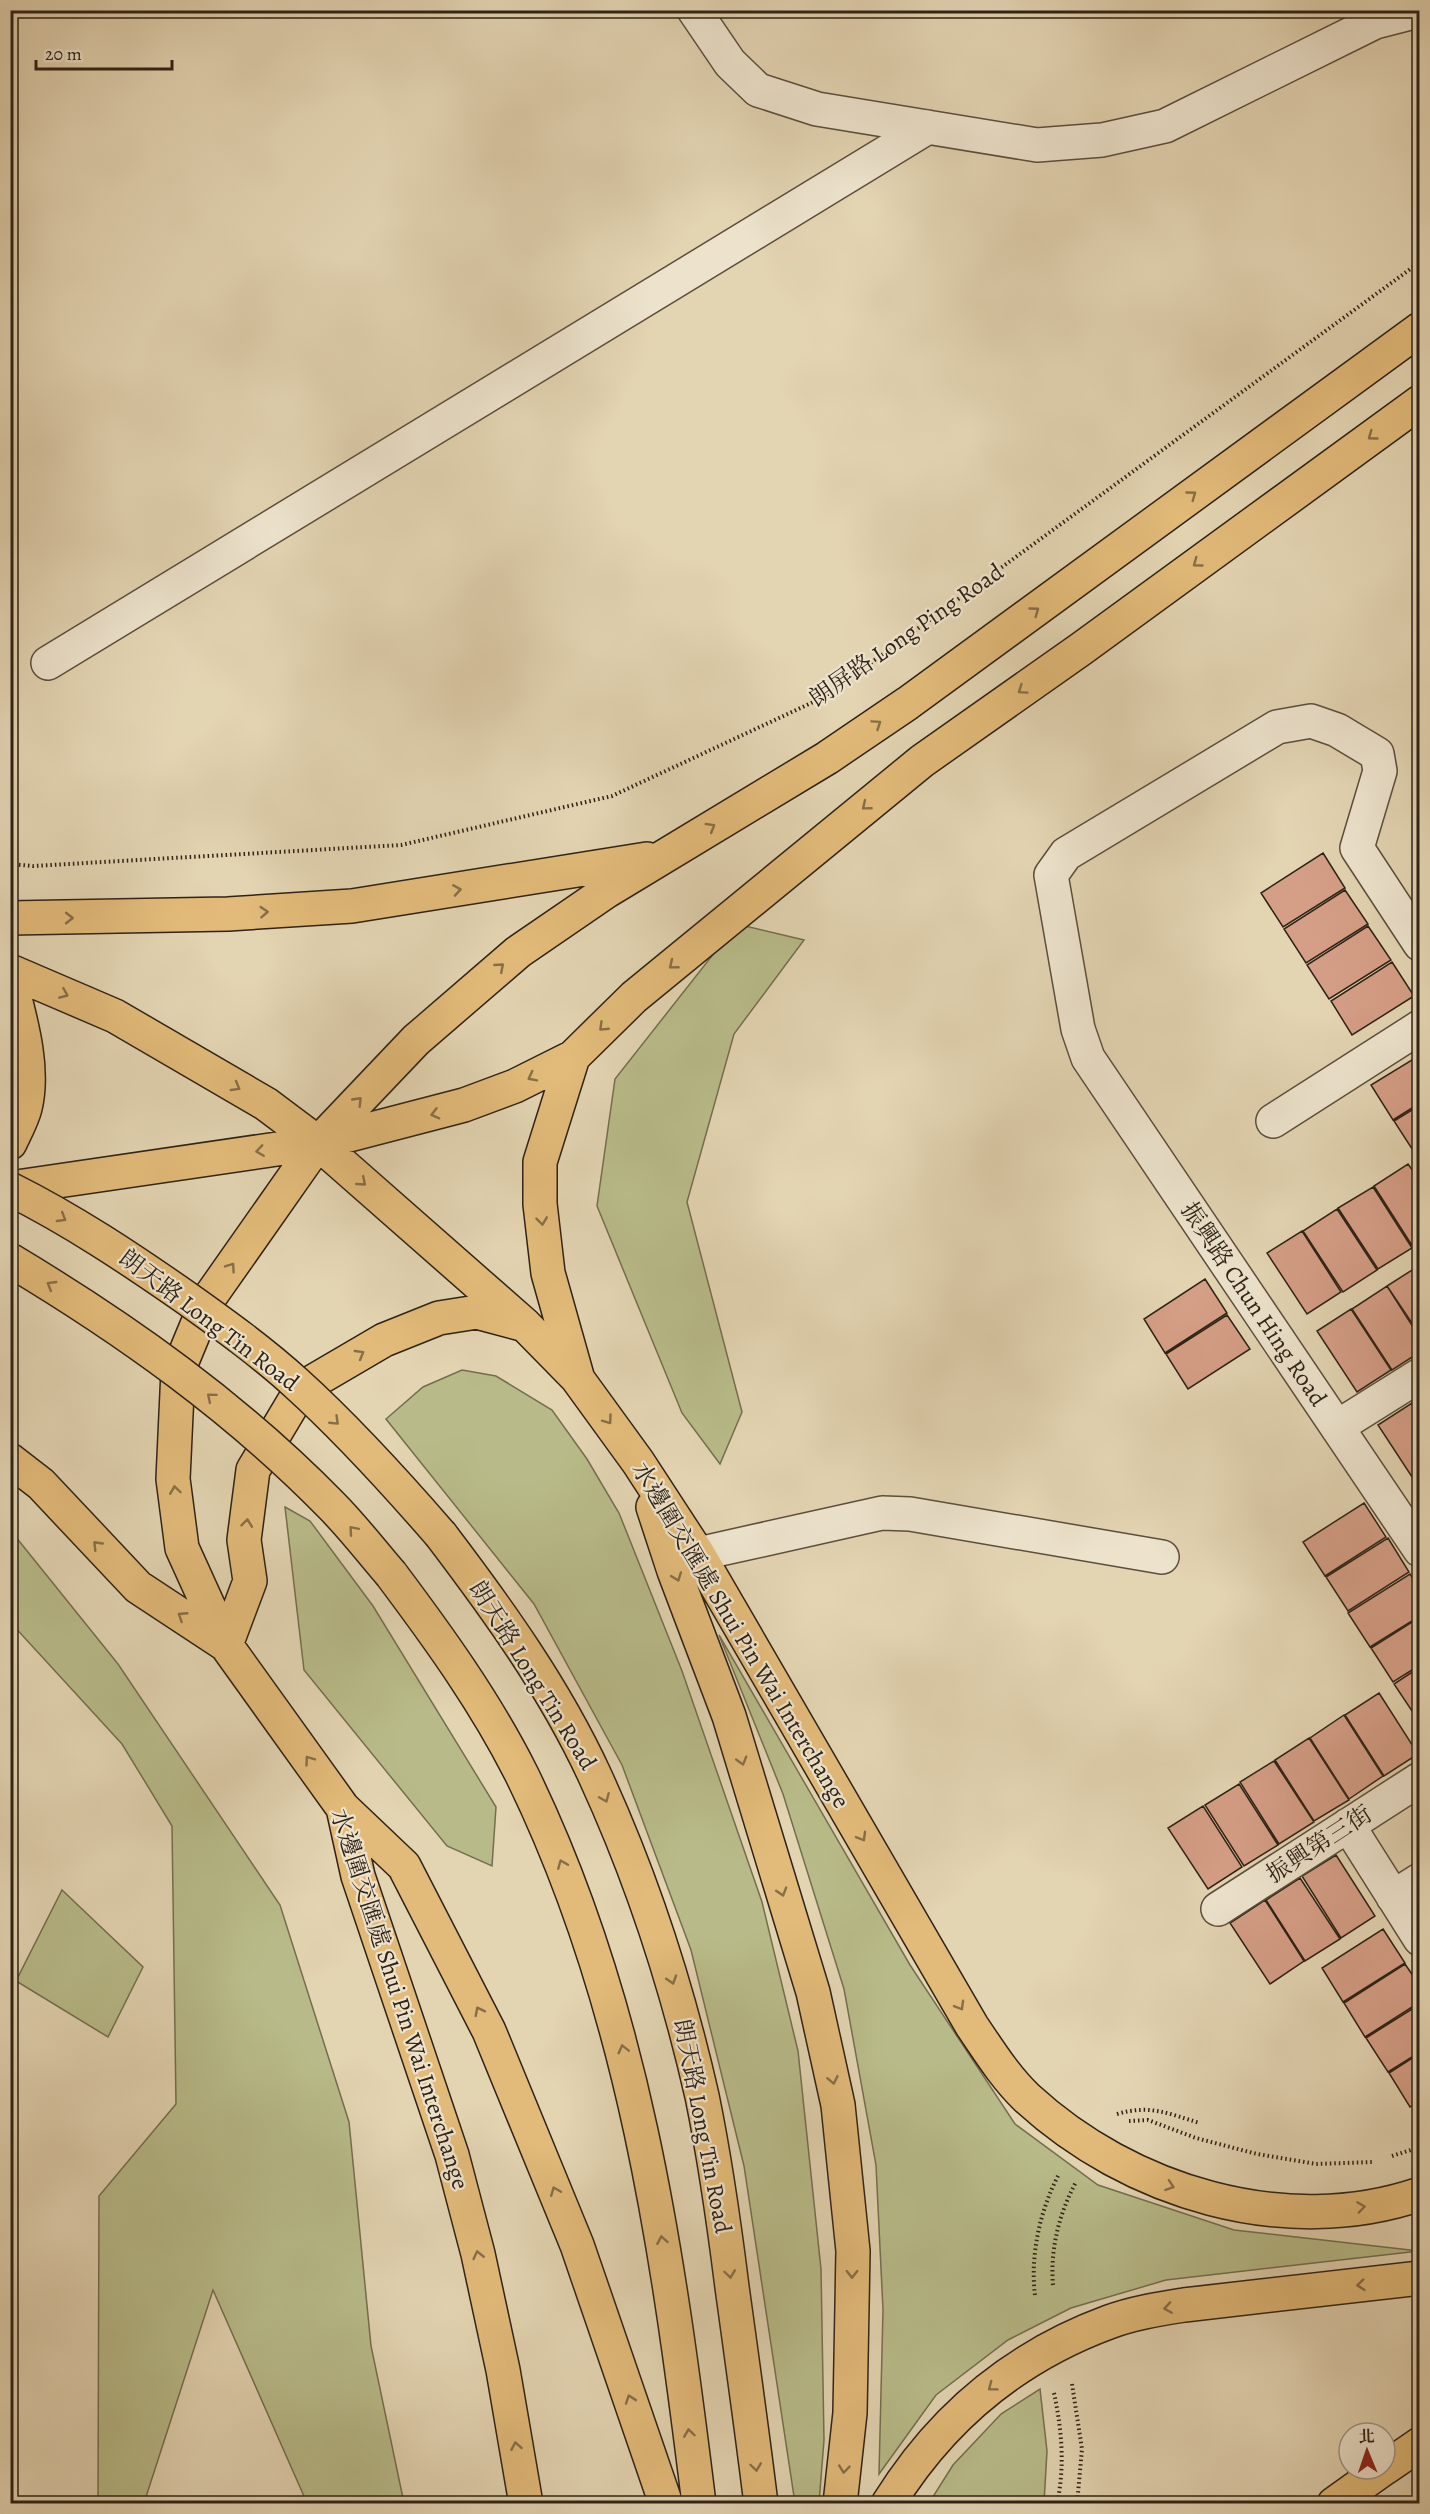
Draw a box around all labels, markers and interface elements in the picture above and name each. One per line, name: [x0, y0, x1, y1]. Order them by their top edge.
scale bar: [36, 33, 172, 71]
text: 20 m: [45, 42, 82, 66]
one-way arrow: [1367, 429, 1378, 440]
one-way arrow: [1186, 492, 1197, 503]
street label: 朗屏路 Long Ping Road: [802, 556, 1010, 714]
one-way arrow: [1193, 556, 1204, 567]
one-way arrow: [1028, 607, 1039, 618]
one-way arrow: [1018, 683, 1029, 694]
one-way arrow: [870, 720, 881, 731]
one-way arrow: [862, 799, 873, 810]
one-way arrow: [705, 823, 715, 834]
one-way arrow: [453, 885, 462, 897]
one-way arrow: [259, 906, 268, 919]
one-way arrow: [64, 912, 73, 924]
one-way arrow: [669, 958, 680, 969]
one-way arrow: [493, 963, 504, 974]
one-way arrow: [58, 987, 69, 999]
one-way arrow: [600, 1020, 610, 1031]
one-way arrow: [528, 1070, 538, 1081]
one-way arrow: [230, 1079, 240, 1091]
one-way arrow: [351, 1097, 362, 1108]
one-way arrow: [430, 1106, 440, 1119]
one-way arrow: [256, 1145, 265, 1157]
one-way arrow: [355, 1175, 366, 1186]
street label: 振興路 Chun Hing Road: [1174, 1196, 1334, 1413]
one-way arrow: [56, 1210, 66, 1222]
one-way arrow: [535, 1216, 548, 1225]
street label: 朗天路 Long Tin Road: [112, 1242, 306, 1398]
one-way arrow: [224, 1262, 235, 1273]
one-way arrow: [47, 1281, 57, 1292]
one-way arrow: [354, 1350, 364, 1362]
one-way arrow: [207, 1393, 218, 1404]
one-way arrow: [329, 1414, 339, 1425]
one-way arrow: [601, 1414, 612, 1425]
street label: 水邊圍交匯處 Shui Pin Wai Interchange: [625, 1456, 857, 1814]
one-way arrow: [169, 1486, 181, 1495]
one-way arrow: [240, 1519, 252, 1528]
one-way arrow: [349, 1526, 360, 1537]
one-way arrow: [93, 1542, 104, 1552]
one-way arrow: [670, 1571, 682, 1582]
street label: 朗天路 Long Tin Road: [462, 1574, 604, 1776]
one-way arrow: [177, 1612, 188, 1623]
one-way arrow: [735, 1755, 747, 1766]
one-way arrow: [305, 1756, 316, 1767]
one-way arrow: [597, 1791, 609, 1802]
street label: 振興第三街: [1260, 1798, 1378, 1890]
street label: 水邊圍交匯處 Shui Pin Wai Interchange: [323, 1804, 477, 2194]
one-way arrow: [855, 1831, 866, 1841]
one-way arrow: [556, 1859, 569, 1870]
one-way arrow: [775, 1886, 787, 1897]
one-way arrow: [664, 1974, 677, 1985]
one-way arrow: [952, 2000, 964, 2010]
one-way arrow: [475, 2007, 486, 2018]
street label: 朗天路 Long Tin Road: [667, 2016, 740, 2236]
one-way arrow: [617, 2044, 630, 2054]
one-way arrow: [825, 2075, 838, 2085]
one-way arrow: [1164, 2178, 1174, 2191]
one-way arrow: [550, 2186, 562, 2197]
one-way arrow: [1357, 2201, 1366, 2214]
one-way arrow: [656, 2235, 669, 2245]
one-way arrow: [472, 2250, 485, 2260]
one-way arrow: [724, 2270, 736, 2279]
one-way arrow: [846, 2270, 859, 2279]
one-way arrow: [1357, 2279, 1366, 2291]
one-way arrow: [1163, 2301, 1172, 2313]
one-way arrow: [988, 2379, 999, 2390]
one-way arrow: [625, 2394, 637, 2405]
north arrow: [1337, 2421, 1397, 2481]
text: 北: [1358, 2426, 1375, 2448]
one-way arrow: [684, 2428, 696, 2437]
one-way arrow: [510, 2441, 522, 2451]
one-way arrow: [750, 2463, 762, 2472]
one-way arrow: [838, 2464, 851, 2473]

